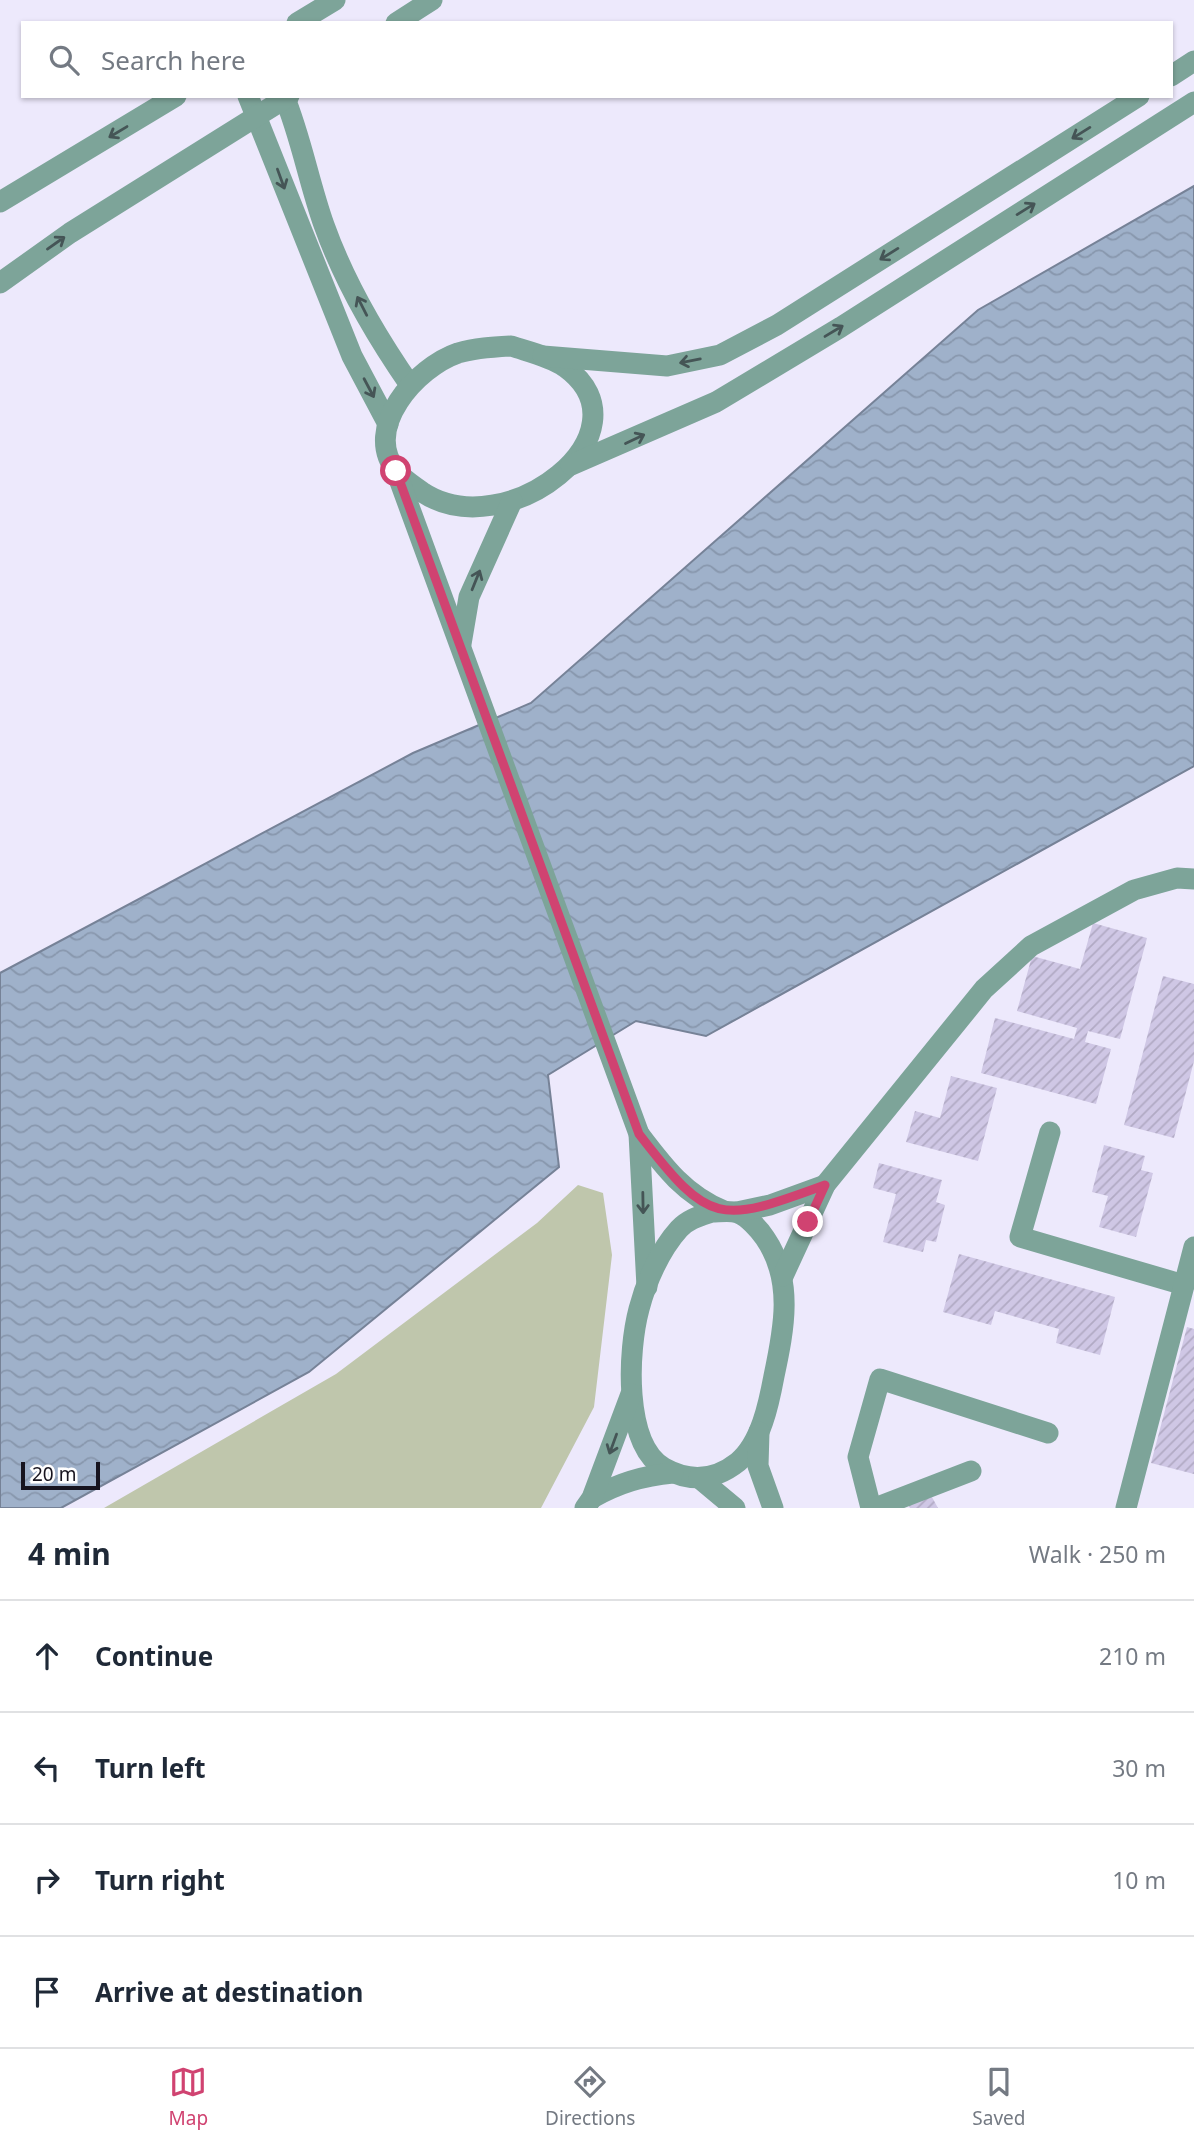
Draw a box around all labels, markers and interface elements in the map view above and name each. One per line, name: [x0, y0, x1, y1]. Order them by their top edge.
search box: [21, 21, 1173, 98]
icon: search: [45, 41, 83, 79]
text: Search here: [101, 42, 246, 78]
one-way arrow: [108, 125, 128, 139]
one-way arrow: [1072, 125, 1091, 140]
one-way arrow: [276, 167, 288, 189]
one-way arrow: [1016, 201, 1036, 215]
one-way arrow: [46, 236, 65, 250]
one-way arrow: [879, 248, 899, 262]
one-way arrow: [355, 296, 369, 317]
one-way arrow: [824, 324, 844, 338]
one-way arrow: [679, 355, 702, 369]
one-way arrow: [363, 377, 377, 398]
one-way arrow: [623, 432, 645, 445]
route start: [380, 455, 411, 486]
one-way arrow: [470, 570, 483, 591]
one-way arrow: [636, 1191, 650, 1214]
route end: [792, 1206, 823, 1237]
one-way arrow: [606, 1432, 618, 1454]
scale bar: [21, 1459, 100, 1491]
text: 20 m: [32, 1461, 76, 1487]
text: 4 min: [28, 1533, 111, 1574]
text: Walk · 250 m: [1029, 1538, 1166, 1570]
icon: ahead: [28, 1637, 66, 1675]
text: Continue: [95, 1638, 213, 1674]
text: 210 m: [1099, 1640, 1166, 1672]
icon: left: [28, 1749, 66, 1787]
text: Turn left: [95, 1750, 206, 1786]
text: 30 m: [1112, 1752, 1166, 1784]
icon: right: [28, 1861, 66, 1899]
text: Turn right: [95, 1862, 225, 1898]
text: 10 m: [1112, 1864, 1166, 1896]
icon: arrive: [28, 1973, 66, 2011]
text: Arrive at destination: [95, 1974, 364, 2010]
tab: Map: [169, 2063, 208, 2131]
tab: Directions: [545, 2063, 635, 2131]
tab: Saved: [972, 2063, 1025, 2131]

